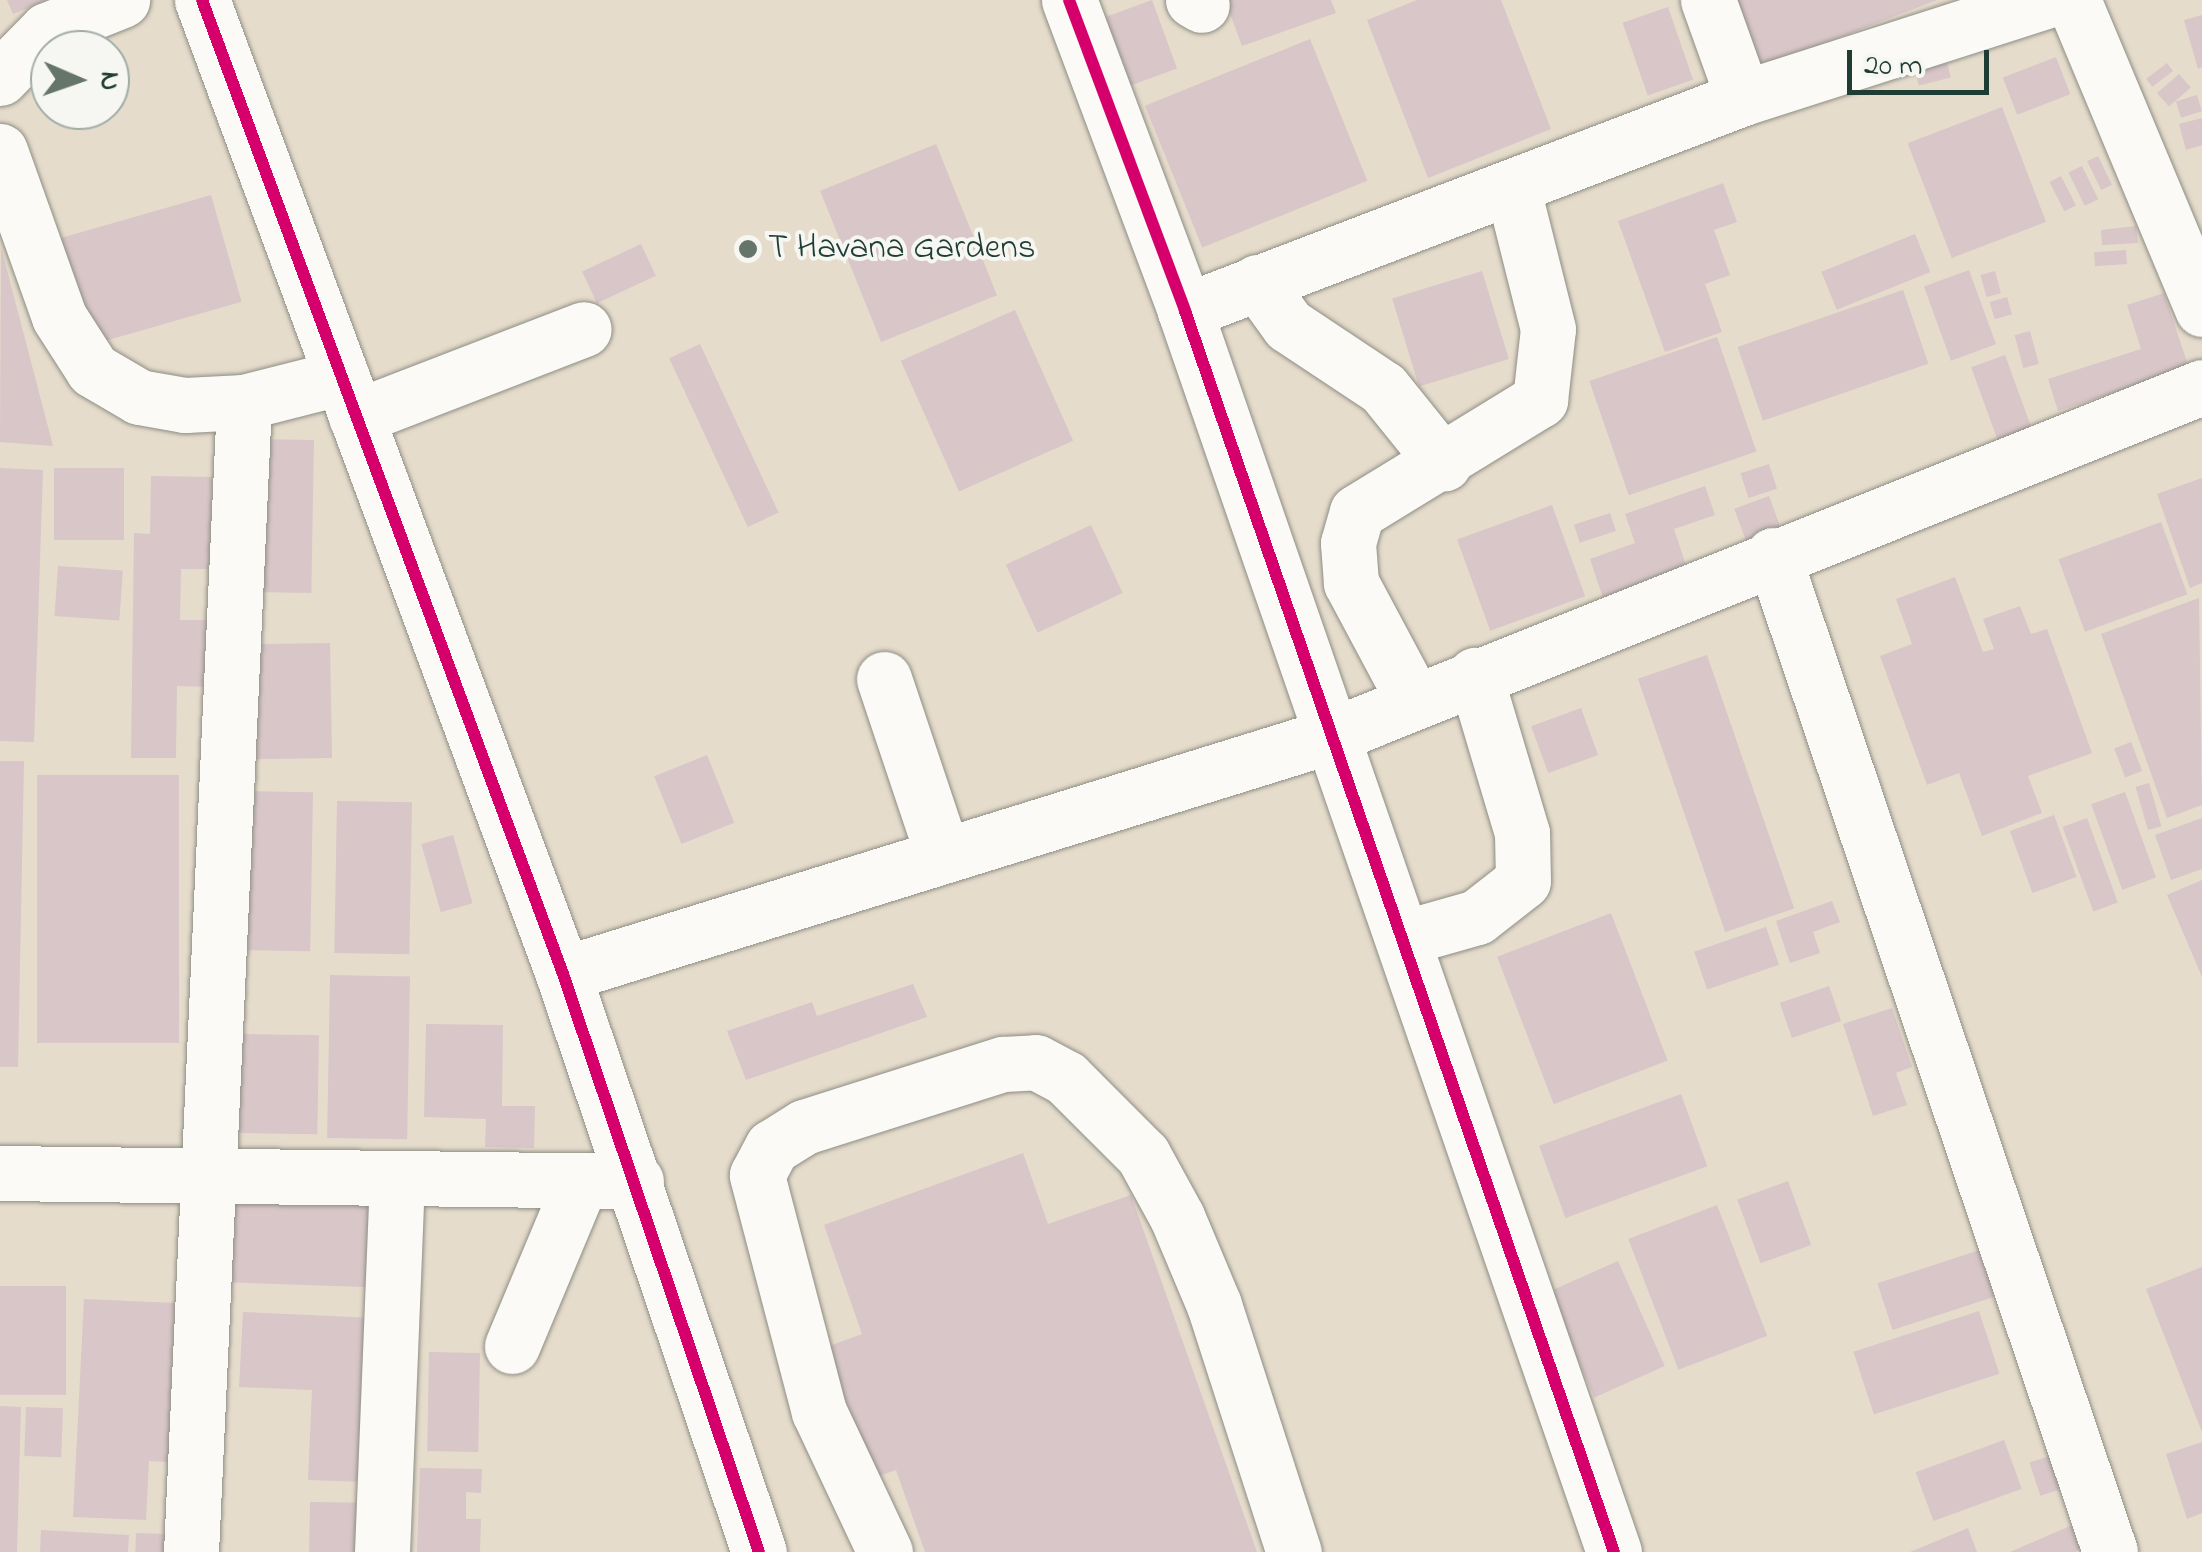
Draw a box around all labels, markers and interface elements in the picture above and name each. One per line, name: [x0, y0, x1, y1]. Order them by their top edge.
north arrow: [30, 30, 130, 130]
scale bar: [1852, 30, 1994, 92]
text: 20 m: [1864, 45, 1923, 89]
text: N: [88, 71, 129, 91]
place label: T Havana Gardens: [768, 228, 1035, 270]
marker: T Havana Gardens: [737, 238, 759, 260]

